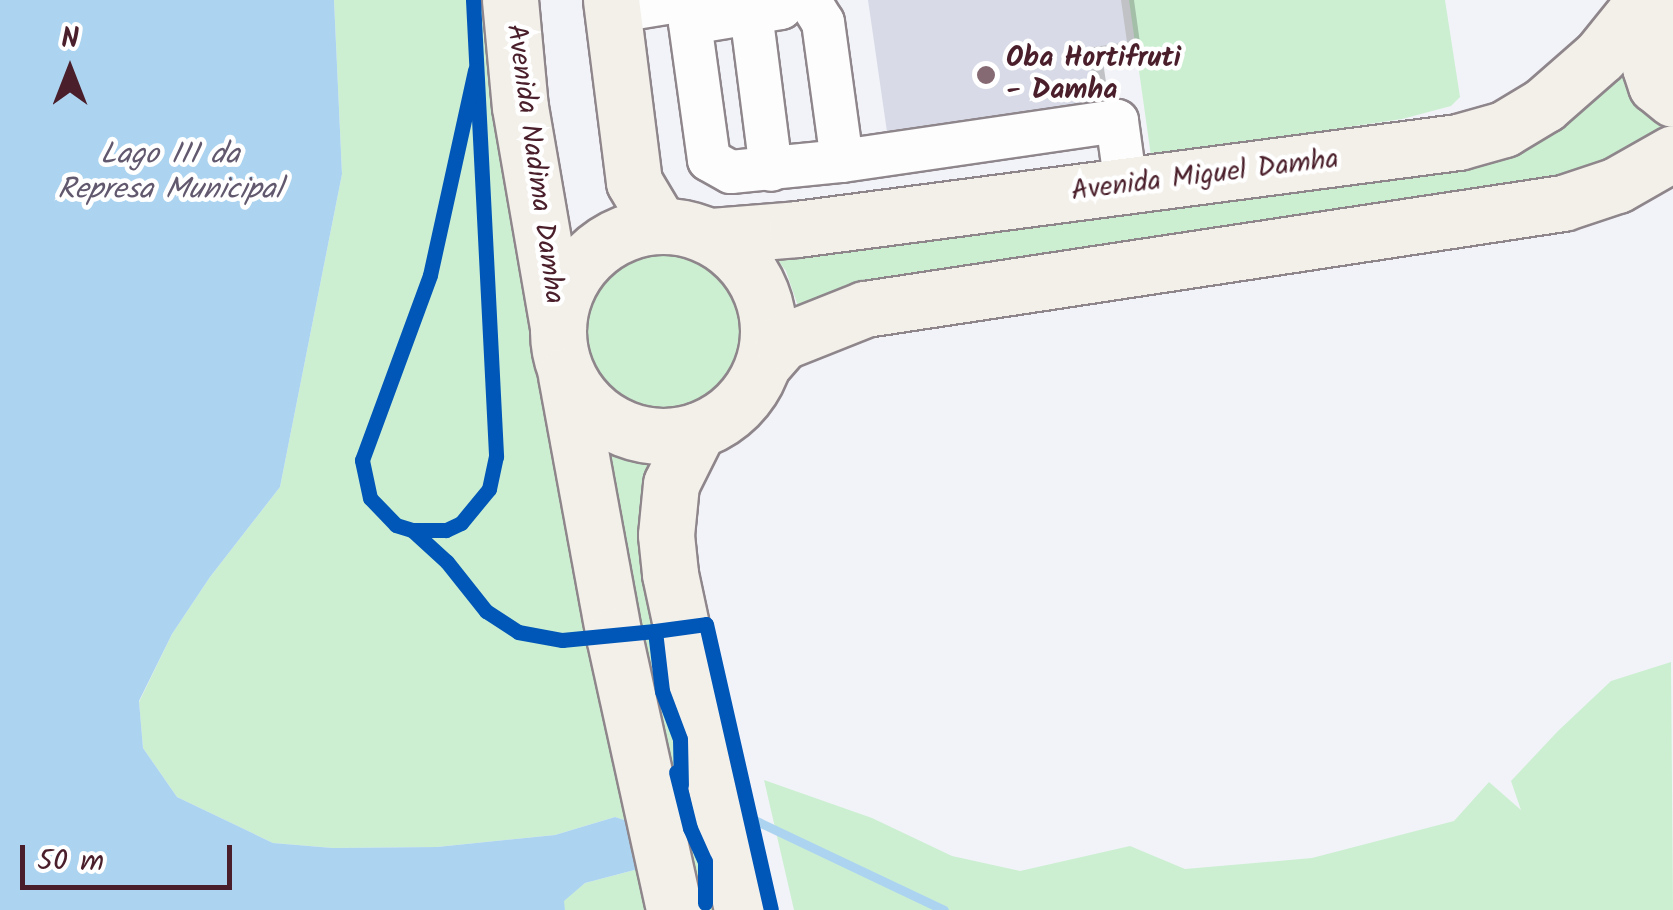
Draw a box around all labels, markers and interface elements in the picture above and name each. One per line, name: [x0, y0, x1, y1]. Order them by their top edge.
text: N: [61, 17, 79, 62]
north arrow: [20, 20, 120, 120]
street label: Avenida Nadima Damha: [498, 22, 570, 306]
place label: Oba Hortifruti - Damha: [1006, 42, 1181, 108]
marker: Oba Hortifruti - Damha: [975, 64, 997, 86]
water label: Lago III da Represa Municipal: [57, 137, 283, 208]
street label: Avenida Miguel Damha: [1069, 143, 1341, 209]
scale bar: [25, 825, 238, 887]
text: 50 m: [37, 838, 104, 886]

